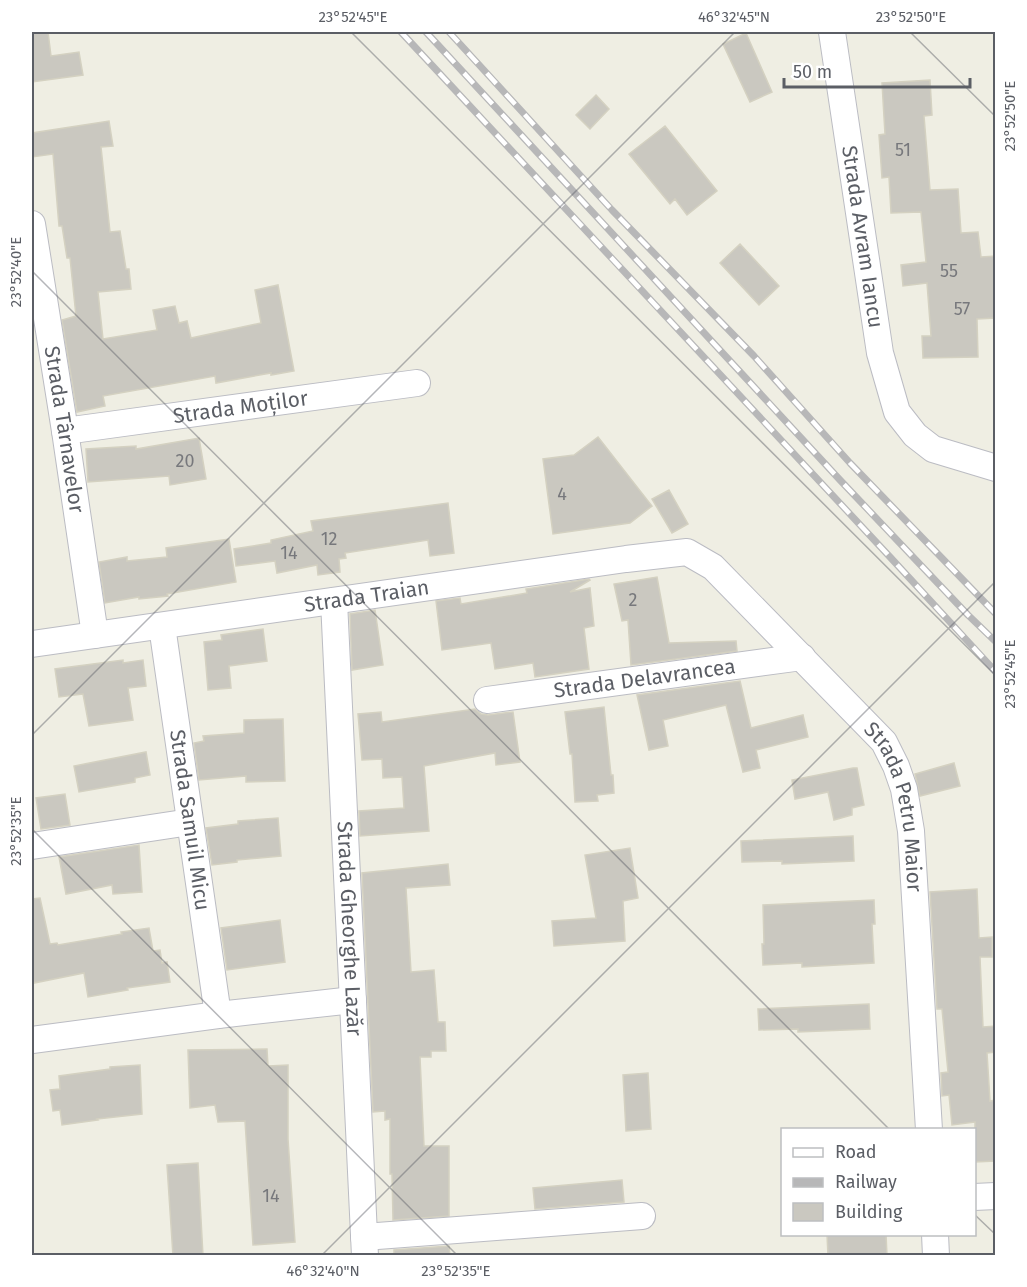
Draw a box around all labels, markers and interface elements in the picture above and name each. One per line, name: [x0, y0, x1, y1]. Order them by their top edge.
text: 23°52'45"E: [318, 8, 388, 26]
text: 46°32'45"N: [698, 8, 770, 26]
text: 23°52'50"E: [876, 8, 946, 26]
scale bar: [784, 51, 970, 89]
text: 50 m: [793, 61, 832, 83]
text: 23°52'50"E: [1001, 81, 1019, 151]
house number: 51: [895, 139, 911, 161]
street label: Strada Avram Iancu: [836, 144, 889, 330]
text: 23°52'40"E: [7, 237, 25, 307]
house number: 55: [940, 260, 958, 282]
house number: 57: [954, 298, 970, 320]
street label: Strada Târnavelor: [39, 344, 90, 515]
street label: Strada Moților: [171, 385, 310, 429]
house number: 20: [176, 450, 194, 472]
house number: 4: [557, 483, 567, 505]
house number: 12: [321, 528, 337, 550]
house number: 14: [280, 542, 298, 564]
street label: Strada Traian: [302, 574, 431, 618]
house number: 2: [629, 589, 638, 611]
text: 23°52'45"E: [1001, 639, 1019, 709]
street label: Strada Delavrancea: [552, 653, 737, 704]
street label: Strada Petru Maior: [859, 716, 928, 893]
street label: Strada Samuil Micu: [164, 728, 216, 912]
text: 23°52'35"E: [7, 796, 25, 866]
street label: Strada Gheorghe Lazăr: [331, 821, 368, 1037]
legend: [781, 1128, 976, 1236]
text: Road: [835, 1141, 877, 1163]
text: Railway: [835, 1171, 897, 1193]
house number: 14: [262, 1185, 280, 1207]
text: Building: [835, 1201, 903, 1223]
text: 46°32'40"N: [286, 1262, 360, 1280]
text: 23°52'35"E: [421, 1262, 491, 1280]

